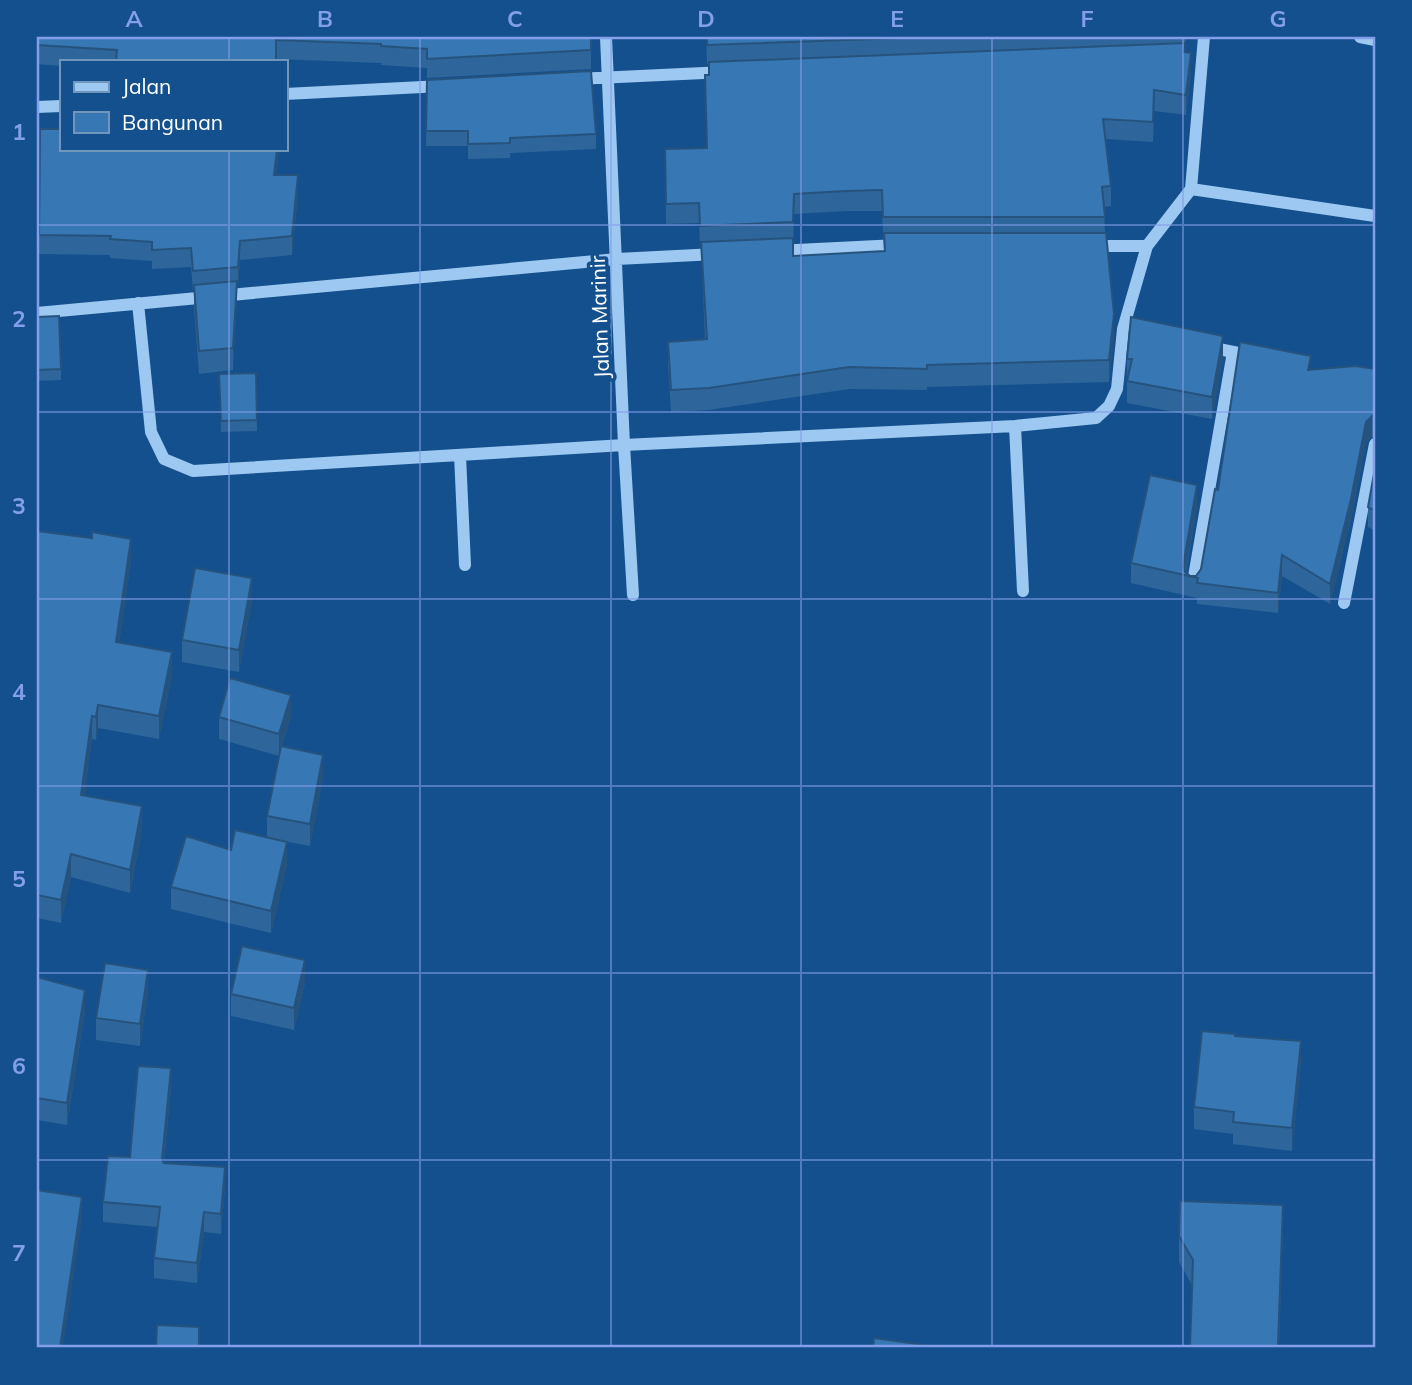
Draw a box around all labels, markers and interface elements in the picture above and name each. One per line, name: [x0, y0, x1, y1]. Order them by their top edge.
text: A: [125, 4, 143, 33]
text: B: [317, 4, 333, 33]
text: C: [507, 4, 523, 33]
text: D: [697, 4, 715, 33]
text: E: [890, 4, 904, 33]
text: F: [1080, 4, 1094, 33]
text: G: [1269, 4, 1287, 33]
legend: [60, 60, 287, 150]
text: Jalan: [122, 73, 171, 99]
text: Bangunan: [122, 109, 223, 135]
text: 1: [12, 117, 26, 146]
street label: Jalan Marinir: [584, 255, 614, 379]
text: 2: [12, 304, 26, 333]
text: 3: [12, 491, 26, 520]
text: 4: [12, 677, 26, 706]
text: 5: [12, 864, 26, 893]
text: 6: [12, 1051, 26, 1080]
text: 7: [12, 1238, 26, 1267]

